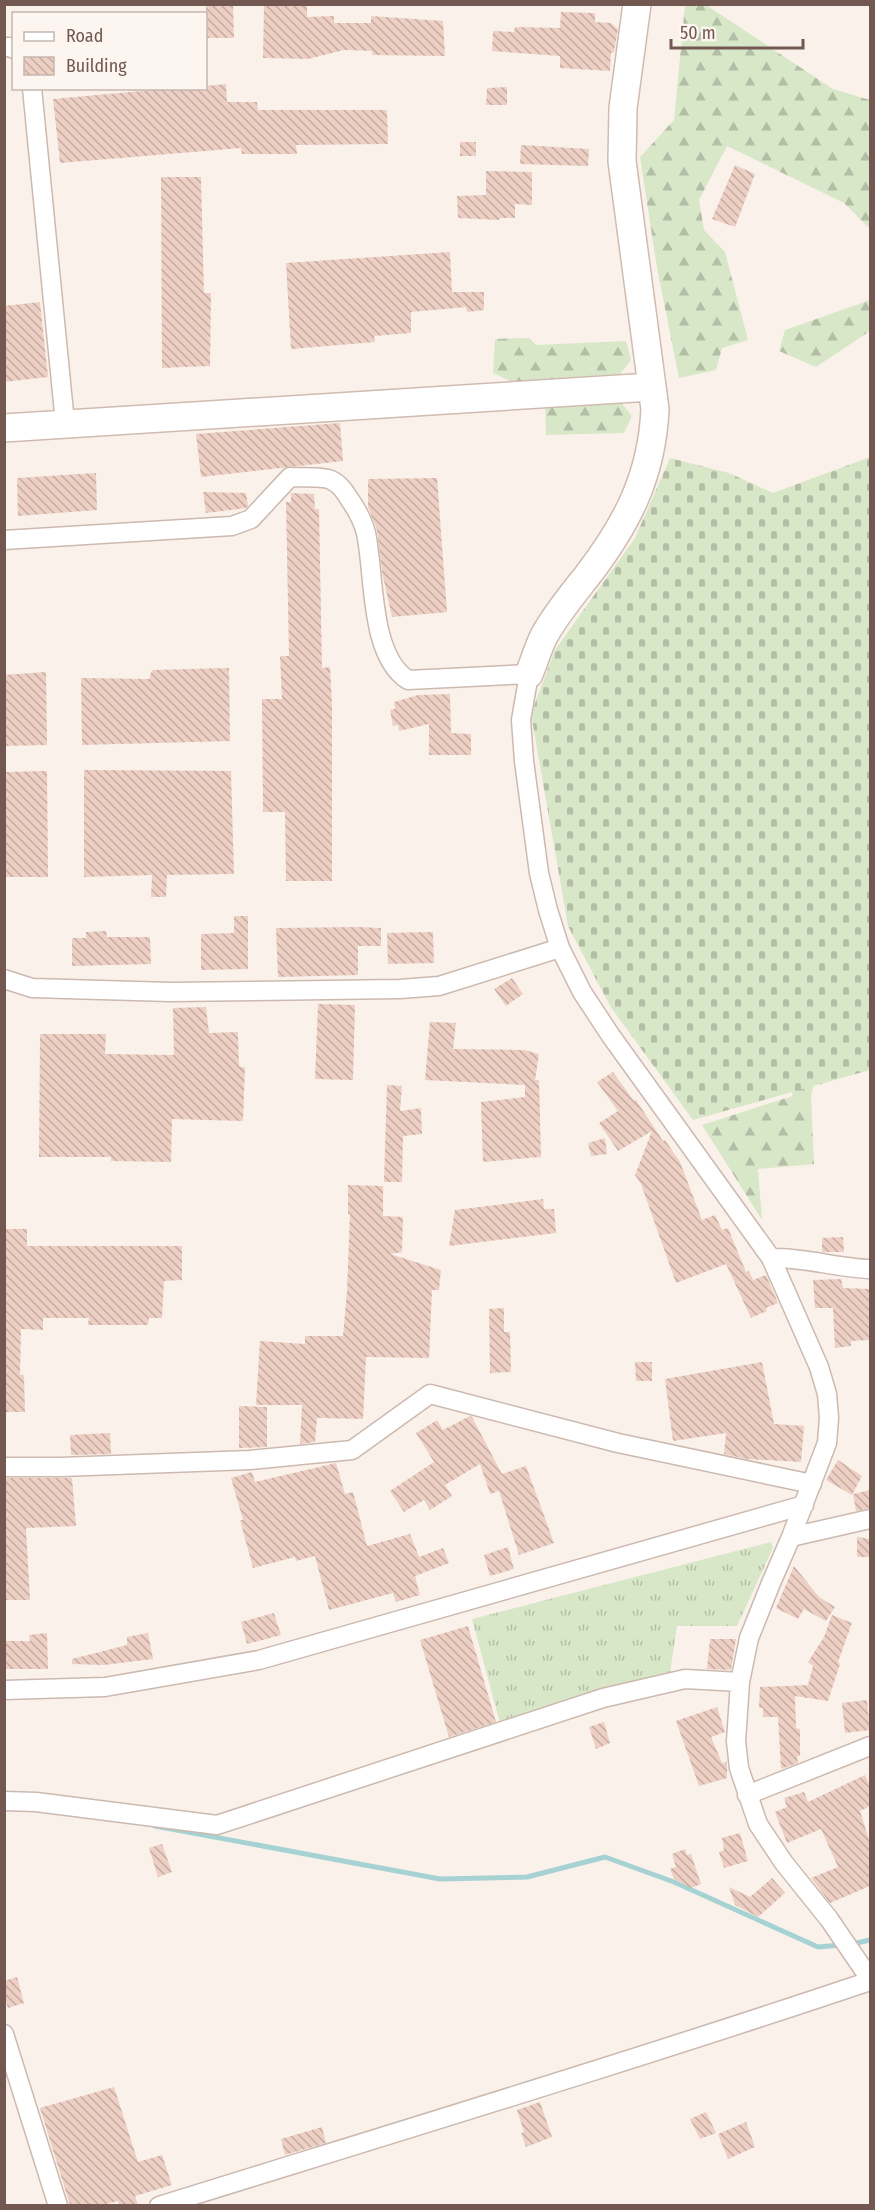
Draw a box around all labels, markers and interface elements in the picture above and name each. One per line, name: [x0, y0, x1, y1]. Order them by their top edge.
legend: [12, 12, 207, 90]
scale bar: [671, 12, 803, 50]
text: 50 m: [680, 22, 716, 44]
text: Road: [66, 25, 103, 47]
text: Building: [66, 55, 127, 77]

